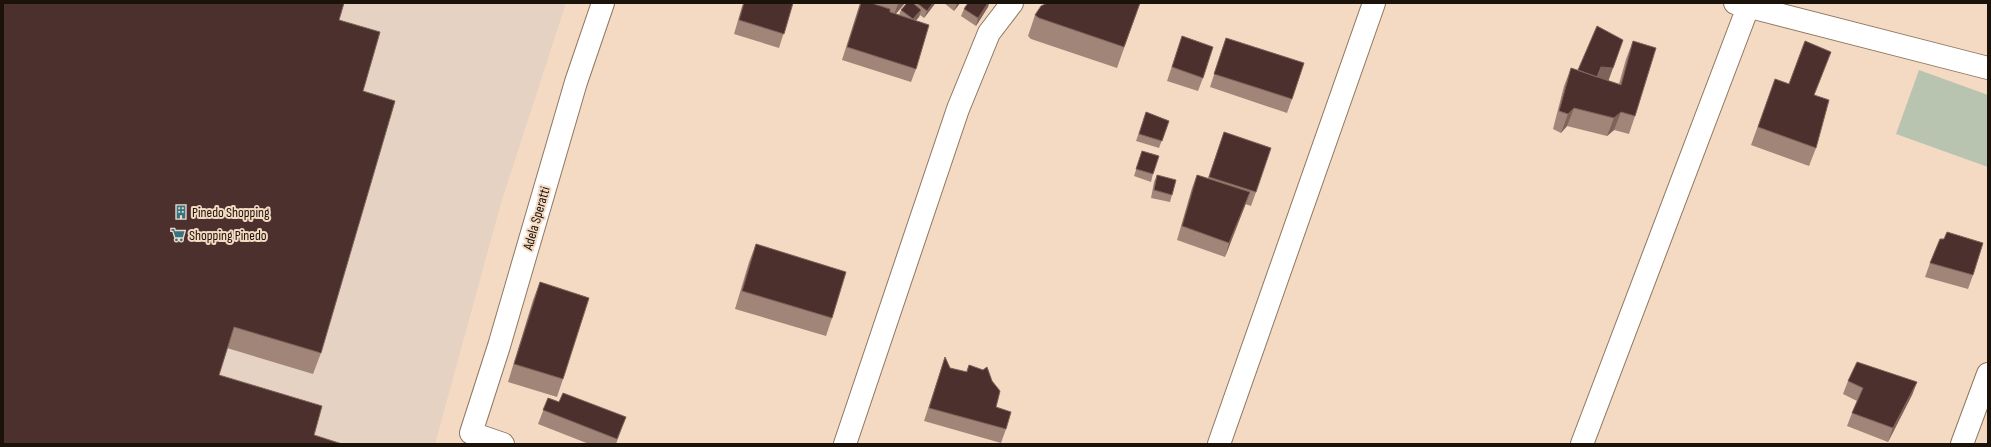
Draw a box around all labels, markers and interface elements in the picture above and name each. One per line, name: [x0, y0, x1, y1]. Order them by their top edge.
street label: Adela Speratti: [519, 184, 554, 253]
building icon: Pinedo Shopping: [173, 204, 189, 220]
place label: Pinedo Shopping: [192, 204, 270, 221]
supermarket icon: Shopping Pinedo: [170, 227, 186, 243]
place label: Shopping Pinedo: [189, 227, 267, 244]

